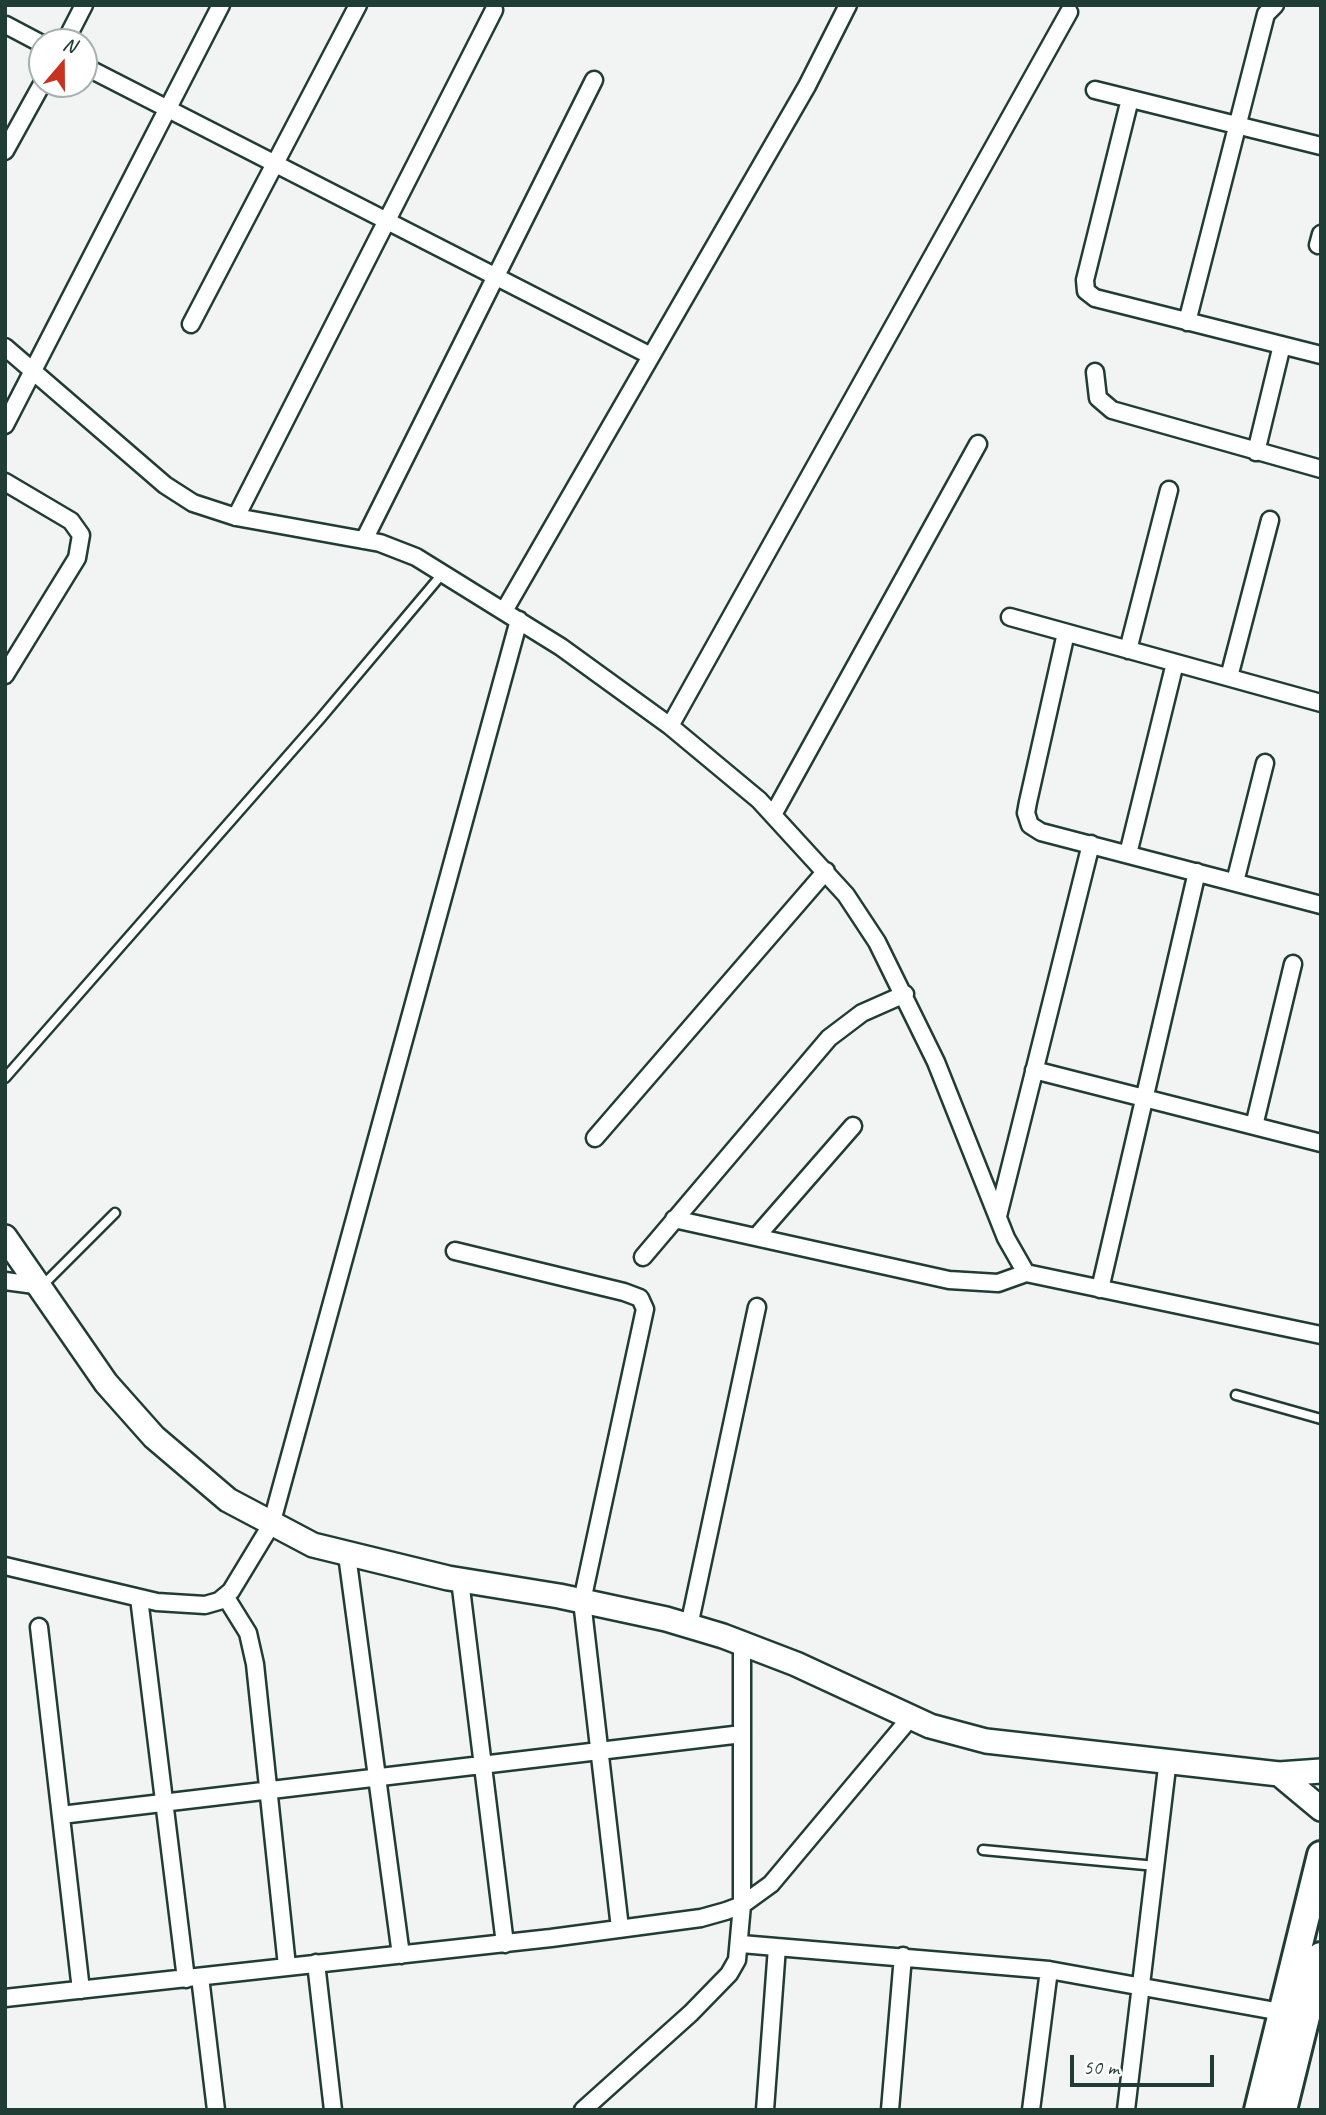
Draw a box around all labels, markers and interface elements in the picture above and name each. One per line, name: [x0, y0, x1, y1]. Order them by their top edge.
north arrow: [28, 28, 98, 98]
text: N: [60, 32, 79, 58]
scale bar: [1074, 2042, 1218, 2086]
text: 50 m: [1083, 2054, 1119, 2080]

